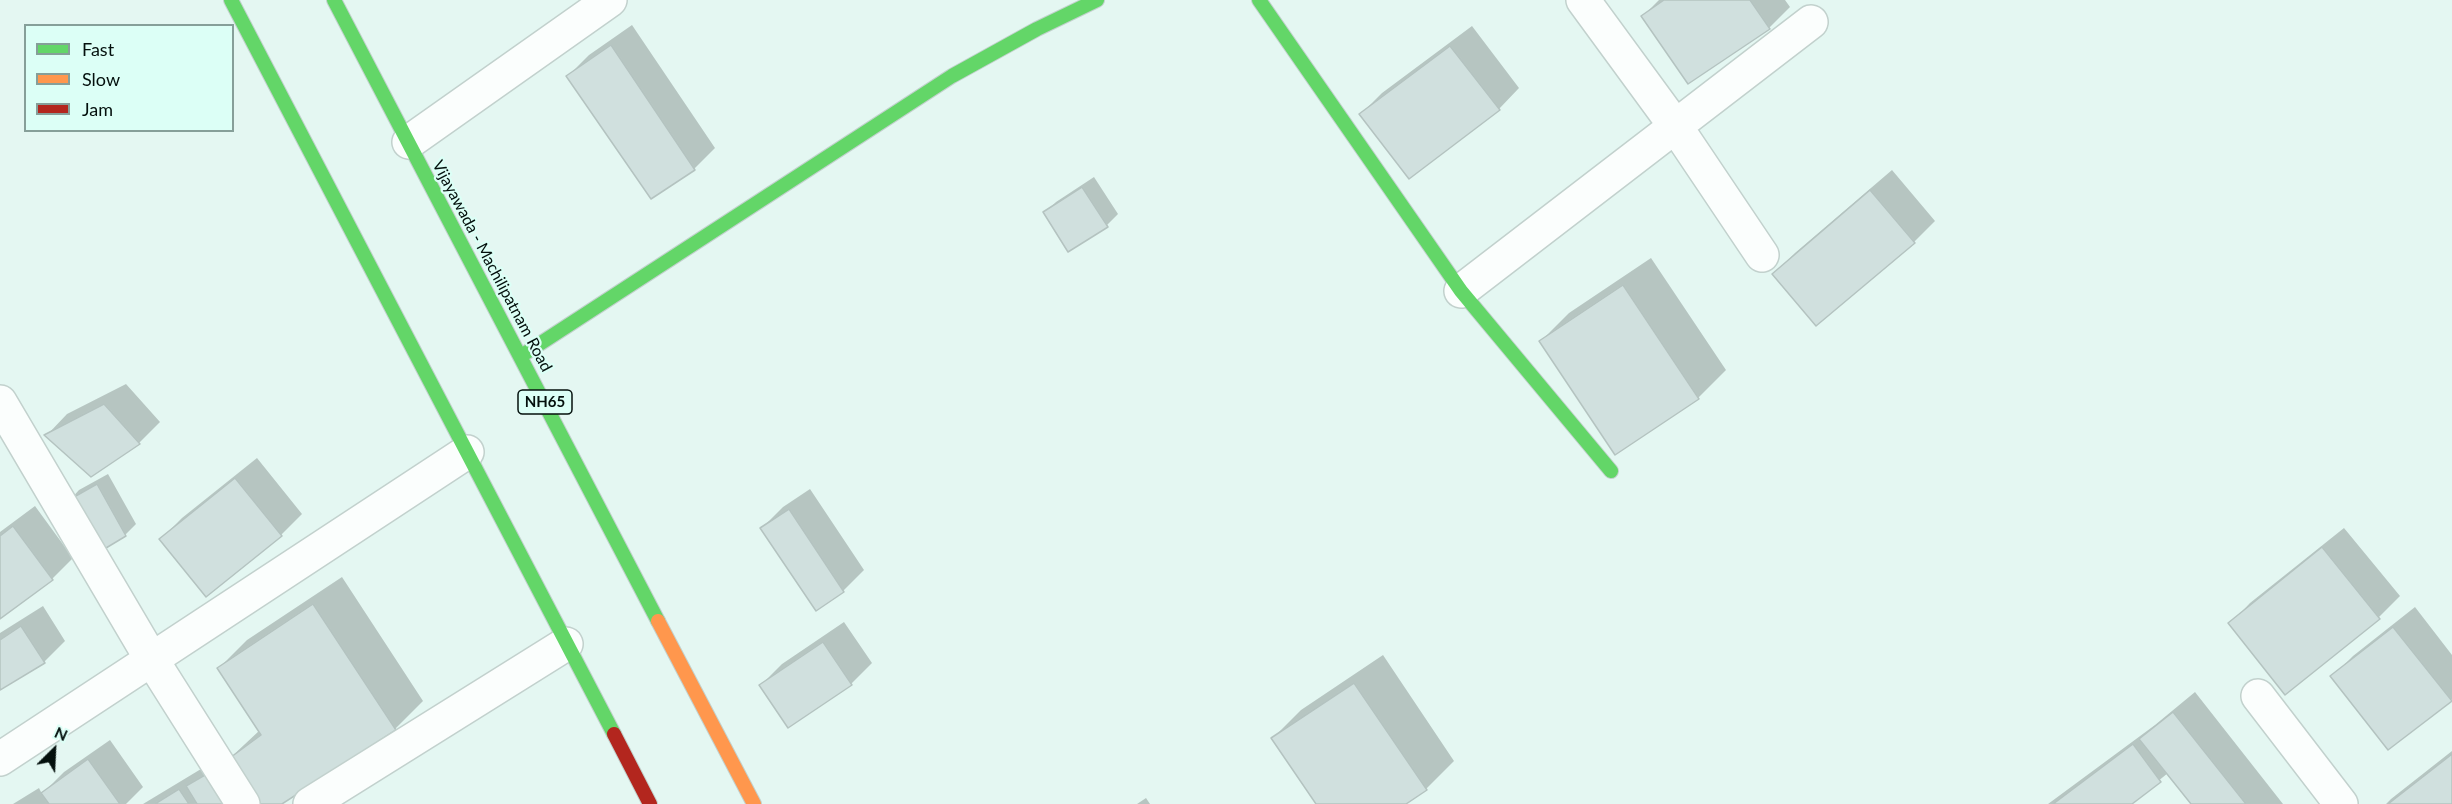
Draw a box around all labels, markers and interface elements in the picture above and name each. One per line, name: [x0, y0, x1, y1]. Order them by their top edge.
legend: [24, 24, 234, 132]
text: Fast: [82, 38, 114, 60]
text: Slow: [82, 68, 120, 90]
text: Jam: [82, 98, 113, 120]
street label: Vijayawada - Machilipatnam Road: [428, 157, 556, 375]
road number: NH65: [518, 390, 572, 414]
north arrow: [24, 720, 84, 780]
text: N: [52, 722, 71, 744]

